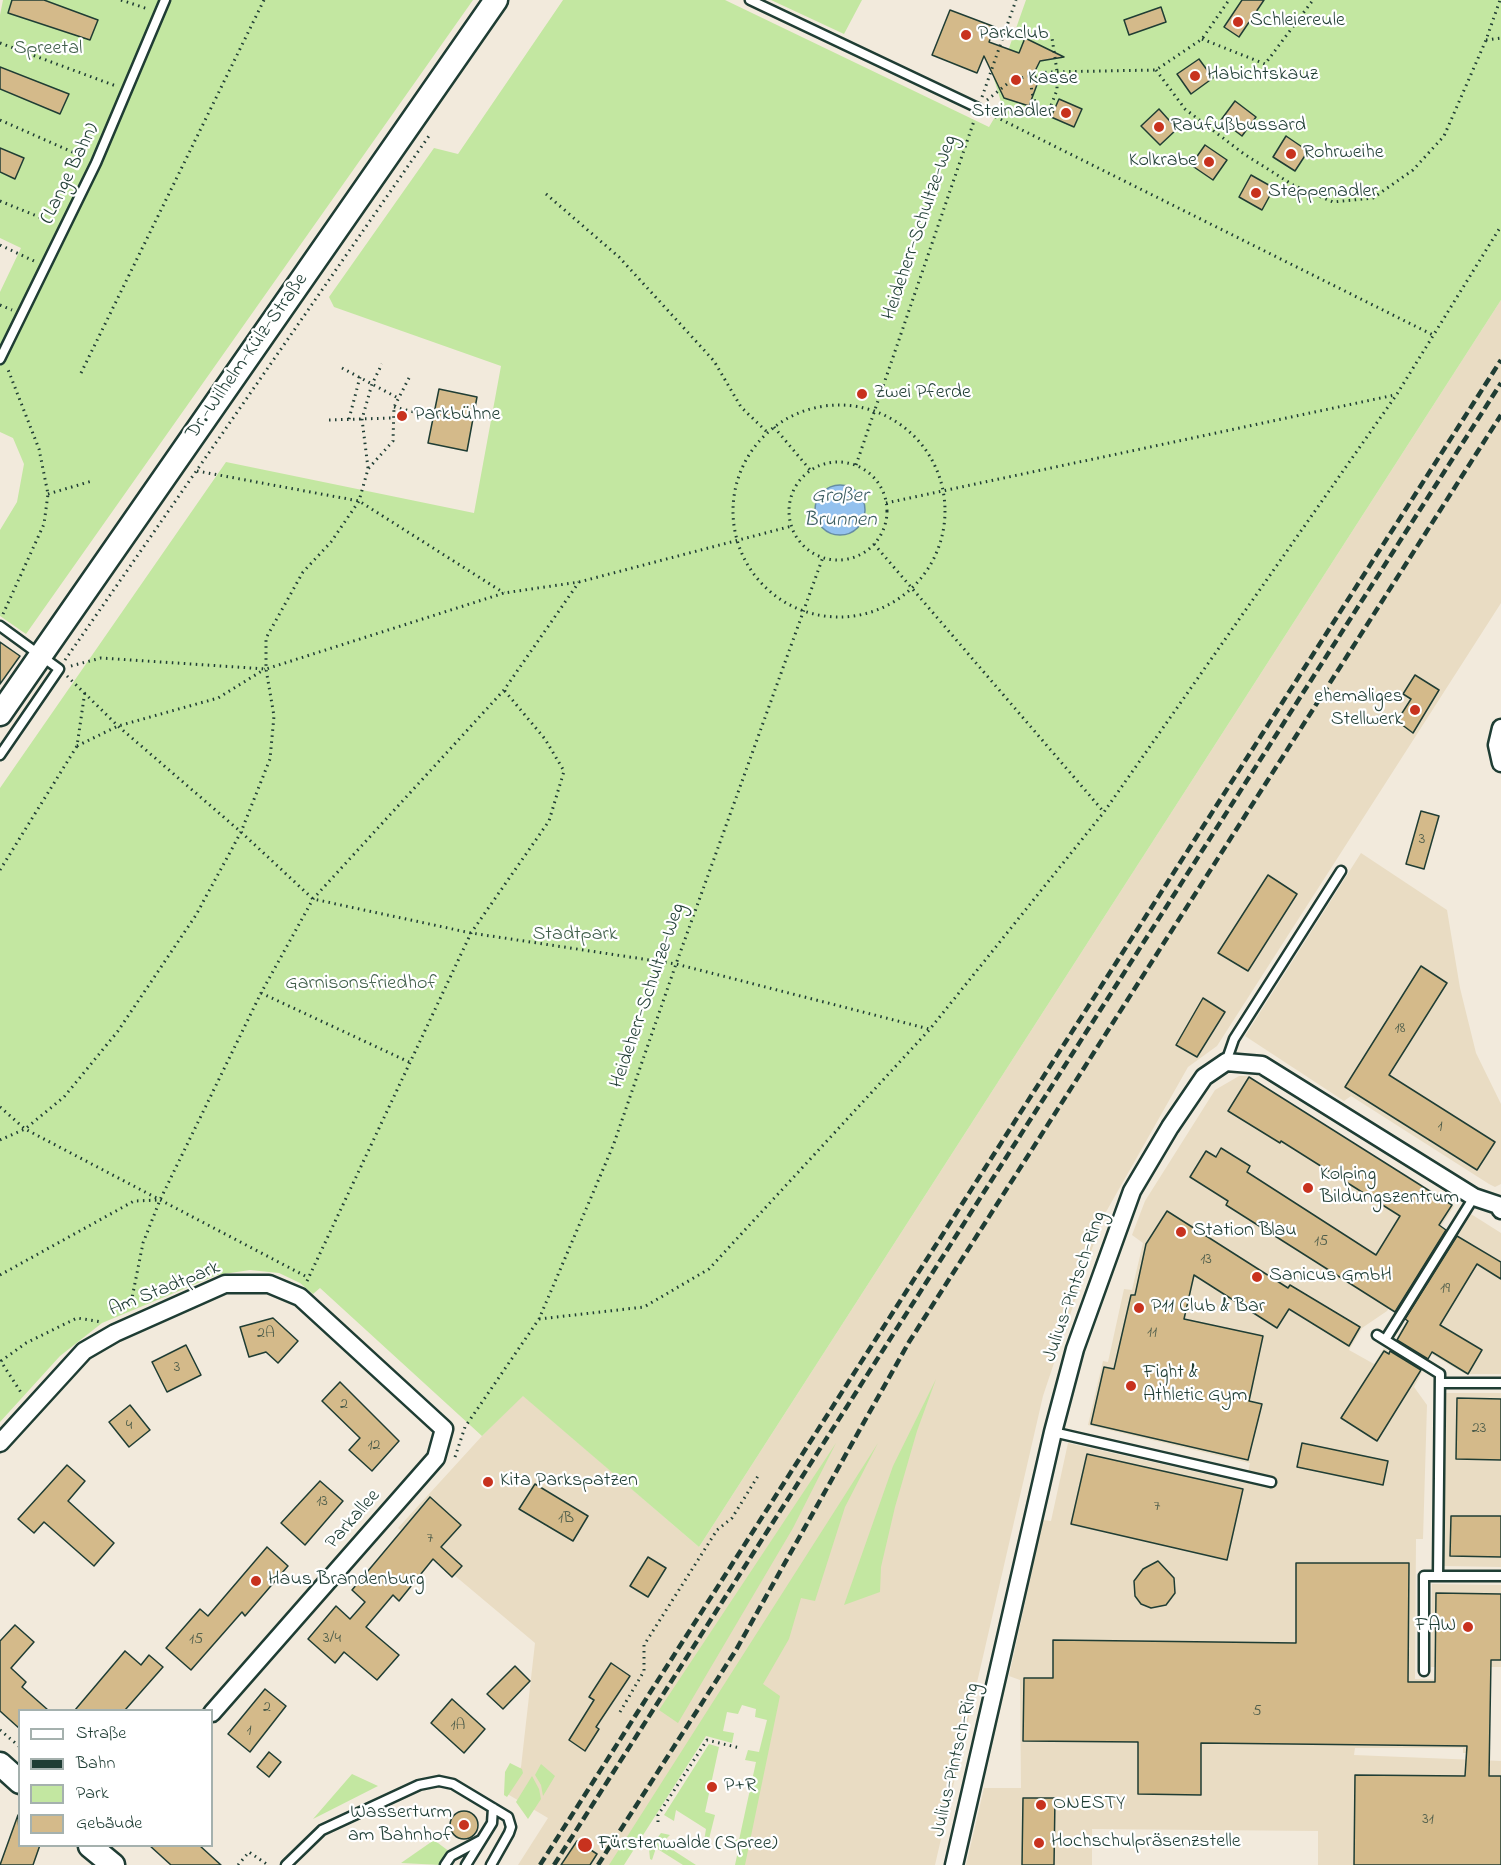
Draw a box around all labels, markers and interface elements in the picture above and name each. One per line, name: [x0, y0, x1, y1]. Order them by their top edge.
place label: Schleiereule: [1250, 10, 1345, 34]
marker: Schleiereule: [1231, 15, 1245, 29]
place label: Parkclub: [978, 23, 1048, 47]
marker: Parkclub: [959, 28, 973, 42]
park label: Spreetal: [14, 38, 82, 62]
place label: Habichtskauz: [1207, 64, 1318, 88]
place label: Kasse: [1028, 68, 1078, 92]
marker: Habichtskauz: [1188, 69, 1202, 83]
marker: Kasse: [1009, 73, 1023, 87]
place label: Steinadler: [971, 101, 1054, 125]
marker: Steinadler: [1059, 106, 1073, 120]
place label: Raufußbussard: [1171, 115, 1306, 139]
street label: (Lange Bahn): [36, 120, 106, 228]
marker: Raufußbussard: [1152, 120, 1166, 134]
street label: Heideherr-Schultze-Weg: [878, 133, 964, 323]
place label: Rohrweihe: [1303, 142, 1384, 166]
marker: Rohrweihe: [1284, 147, 1298, 161]
place label: Kolkrabe: [1129, 150, 1197, 174]
marker: Kolkrabe: [1202, 155, 1216, 169]
place label: Steppenadler: [1268, 181, 1378, 205]
marker: Steppenadler: [1249, 186, 1263, 200]
street label: Dr.-Wilhelm-Külz-Straße: [182, 269, 314, 445]
place label: Zwei Pferde: [874, 382, 971, 406]
marker: Zwei Pferde: [855, 387, 869, 401]
place label: Parkbühne: [414, 404, 500, 428]
marker: Parkbühne: [395, 409, 409, 423]
water label: Großer Brunnen: [803, 485, 877, 535]
place label: ehemaliges Stellwerk: [1314, 686, 1403, 733]
marker: ehemaliges Stellwerk: [1408, 703, 1422, 717]
house number: 3: [1419, 830, 1425, 850]
street label: Heideherr-Schultze-Weg: [606, 901, 692, 1091]
park label: Stadtpark: [533, 924, 617, 948]
park label: Garnisonsfriedhof: [285, 973, 437, 997]
house number: 18: [1394, 1019, 1406, 1039]
house number: 1: [1437, 1117, 1443, 1137]
place label: Kolping Bildungszentrum: [1320, 1164, 1459, 1211]
marker: Kolping Bildungszentrum: [1301, 1181, 1315, 1195]
street label: Julius-Pintsch-Ring: [1039, 1209, 1113, 1365]
place label: Station Blau: [1193, 1220, 1297, 1244]
marker: Station Blau: [1174, 1225, 1188, 1239]
house number: 15: [1314, 1232, 1328, 1252]
house number: 13: [1200, 1250, 1212, 1270]
street label: Am Stadtpark: [106, 1257, 224, 1323]
place label: Sanicus GmbH: [1269, 1265, 1392, 1289]
marker: Sanicus GmbH: [1250, 1270, 1264, 1284]
house number: 19: [1440, 1279, 1450, 1299]
place label: P11 Club & Bar: [1151, 1296, 1265, 1320]
marker: P11 Club & Bar: [1132, 1301, 1146, 1315]
house number: 11: [1147, 1323, 1157, 1343]
house number: 2A: [257, 1324, 275, 1344]
house number: 3: [174, 1358, 180, 1378]
place label: Fight & Athletic Gym: [1143, 1362, 1247, 1409]
marker: Fight & Athletic Gym: [1124, 1379, 1138, 1393]
house number: 2: [340, 1395, 348, 1415]
house number: 4: [126, 1416, 132, 1436]
house number: 23: [1472, 1419, 1486, 1439]
house number: 12: [367, 1436, 381, 1456]
place label: Kita Parkspatzen: [500, 1470, 638, 1494]
marker: Kita Parkspatzen: [481, 1475, 495, 1489]
street label: Parkallee: [321, 1485, 387, 1555]
house number: 13: [316, 1492, 328, 1512]
house number: 7: [1154, 1497, 1160, 1517]
house number: 1B: [558, 1509, 574, 1529]
house number: 7: [427, 1529, 433, 1549]
place label: Haus Brandenburg: [268, 1569, 424, 1593]
marker: Haus Brandenburg: [249, 1574, 263, 1588]
place label: FAW: [1415, 1615, 1456, 1639]
marker: FAW: [1461, 1620, 1475, 1634]
house number: 3/4: [323, 1629, 341, 1649]
house number: 15: [189, 1630, 203, 1650]
street label: Julius-Pintsch-Ring: [928, 1681, 986, 1839]
house number: 2: [263, 1698, 271, 1718]
house number: 5: [1252, 1702, 1262, 1722]
legend: [18, 1709, 213, 1847]
house number: 1A: [451, 1716, 465, 1736]
text: Straße: [76, 1721, 126, 1747]
house number: 1: [246, 1721, 252, 1741]
text: Bahn: [76, 1751, 115, 1777]
place label: P+R: [724, 1775, 756, 1799]
marker: P+R: [705, 1780, 719, 1794]
text: Park: [76, 1781, 109, 1807]
place label: ONESTY: [1053, 1793, 1125, 1817]
marker: ONESTY: [1034, 1798, 1048, 1812]
place label: Wasserturm am Bahnhof: [348, 1802, 452, 1849]
house number: 31: [1422, 1810, 1434, 1830]
text: Gebäude: [76, 1811, 142, 1837]
marker: Wasserturm am Bahnhof: [457, 1818, 471, 1832]
place label: Hochschulpräsenzstelle: [1051, 1831, 1241, 1855]
place label: Fürstenwalde (Spree): [598, 1833, 777, 1857]
marker: Fürstenwalde (Spree): [576, 1836, 594, 1854]
marker: Hochschulpräsenzstelle: [1032, 1836, 1046, 1850]

